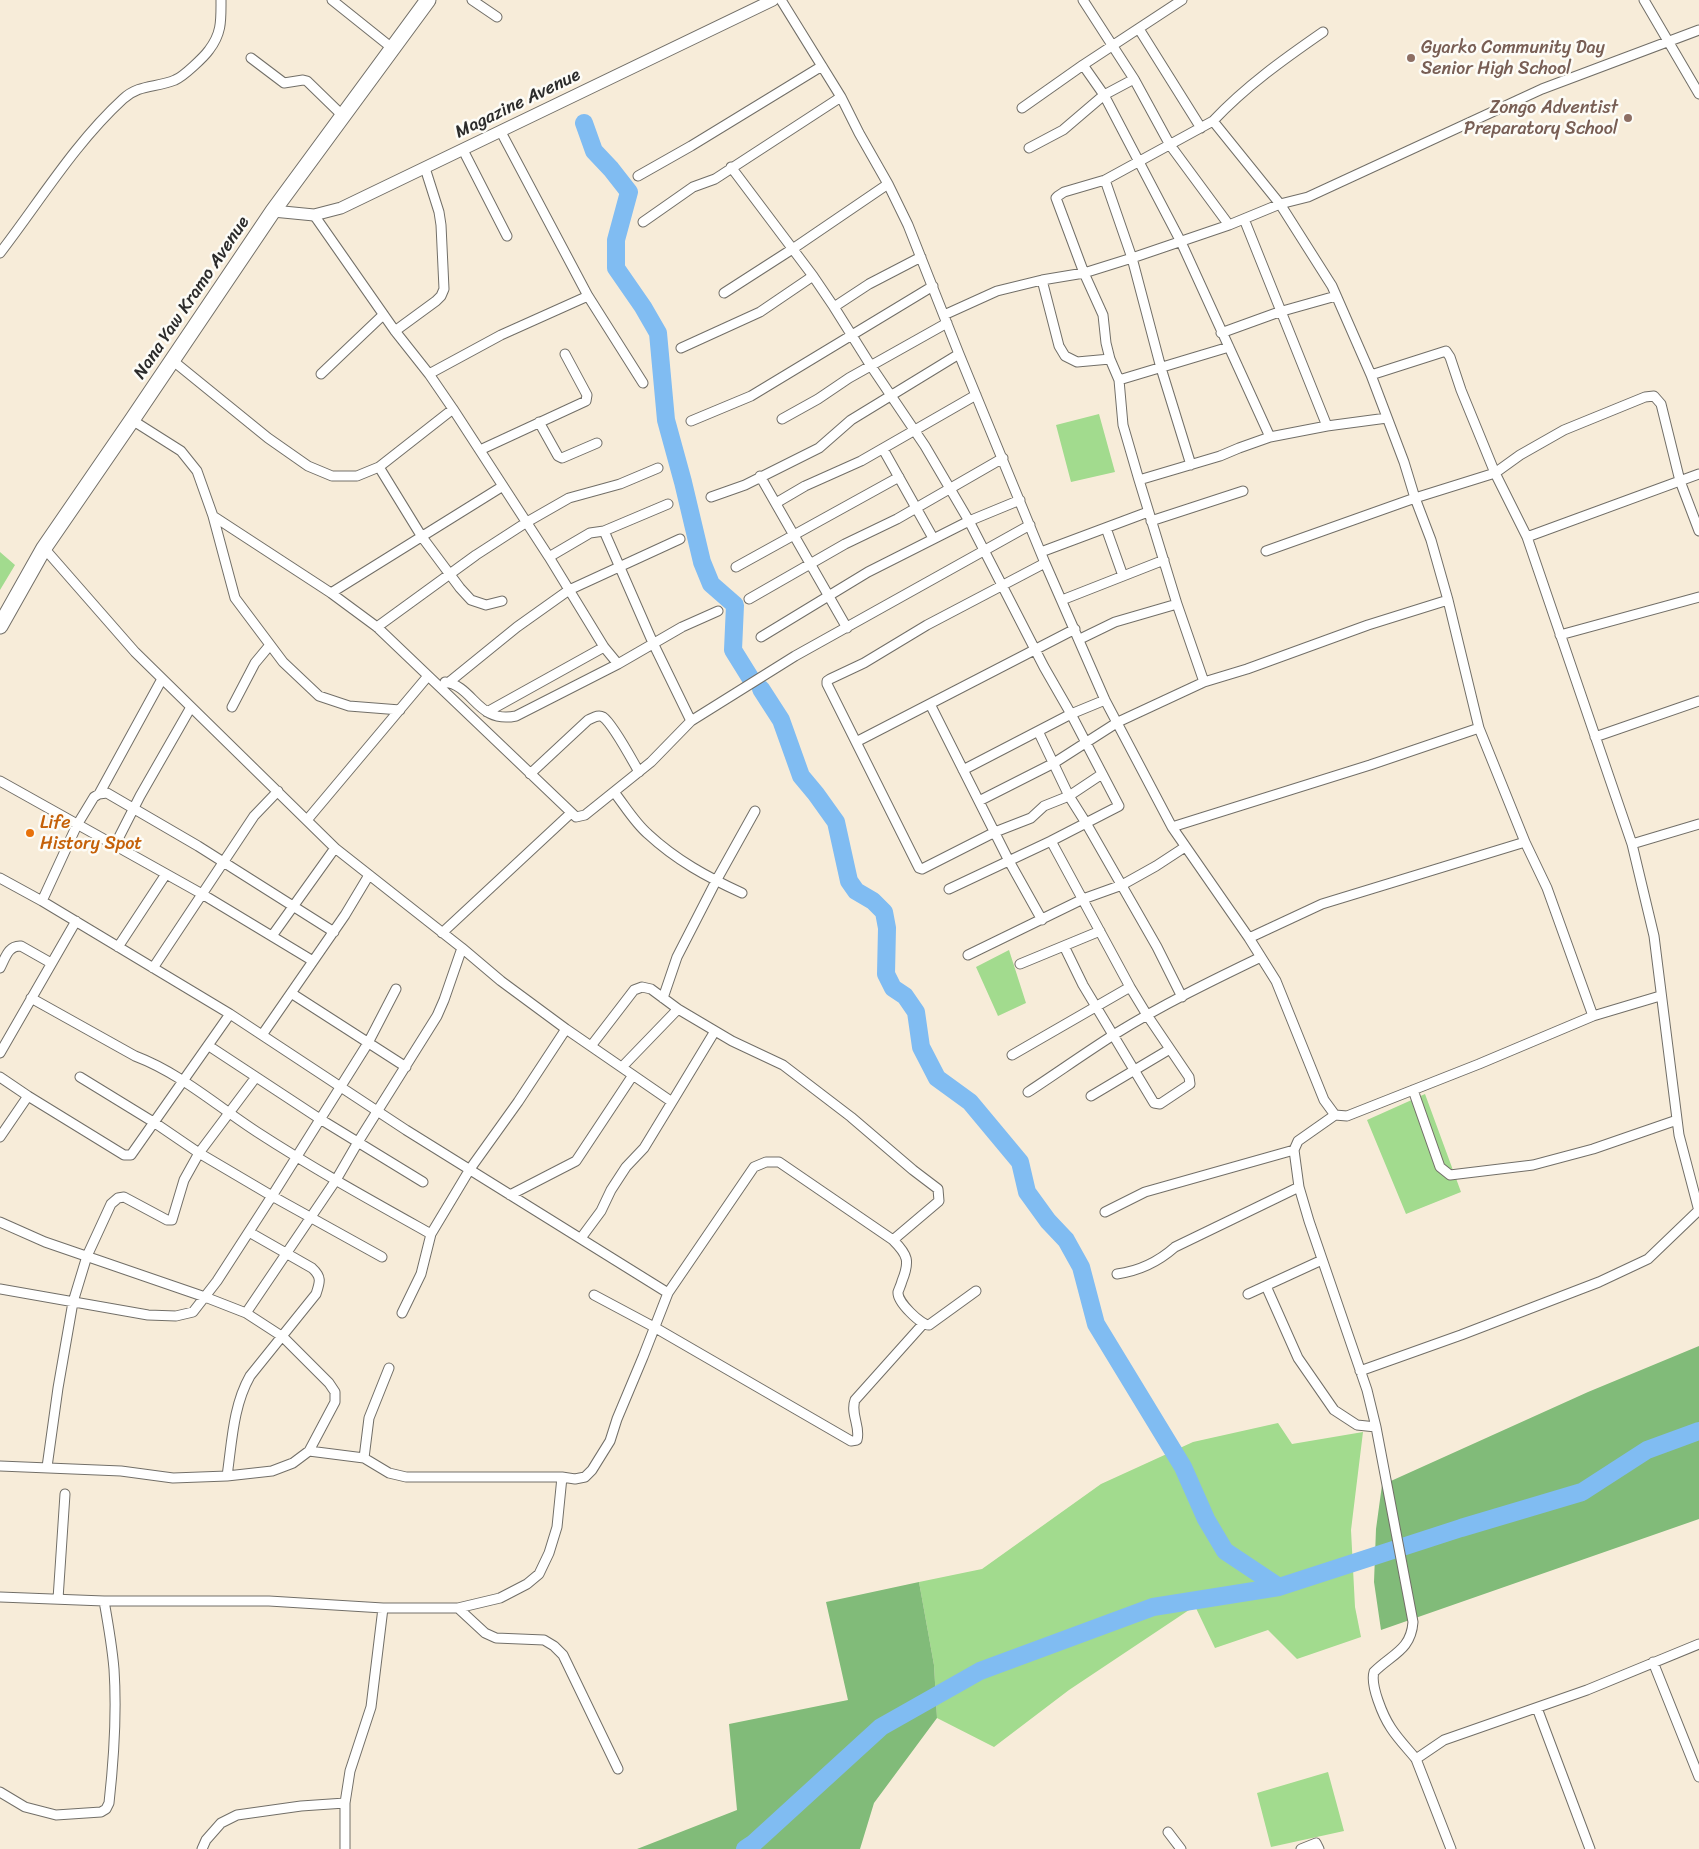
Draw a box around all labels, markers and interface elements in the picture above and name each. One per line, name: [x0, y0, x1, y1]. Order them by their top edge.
place label: Gyarko Community Day Senior High School: [1421, 37, 1605, 80]
marker: Gyarko Community Day Senior High School: [1405, 52, 1417, 64]
street label: Magazine Avenue: [452, 64, 584, 144]
place label: Zongo Adventist Preparatory School: [1464, 97, 1618, 140]
marker: Zongo Adventist Preparatory School: [1622, 112, 1634, 124]
street label: Nana Yaw Kramo Avenue: [129, 213, 255, 383]
place label: Life History Spot: [40, 812, 142, 854]
marker: Life History Spot: [24, 827, 36, 839]

